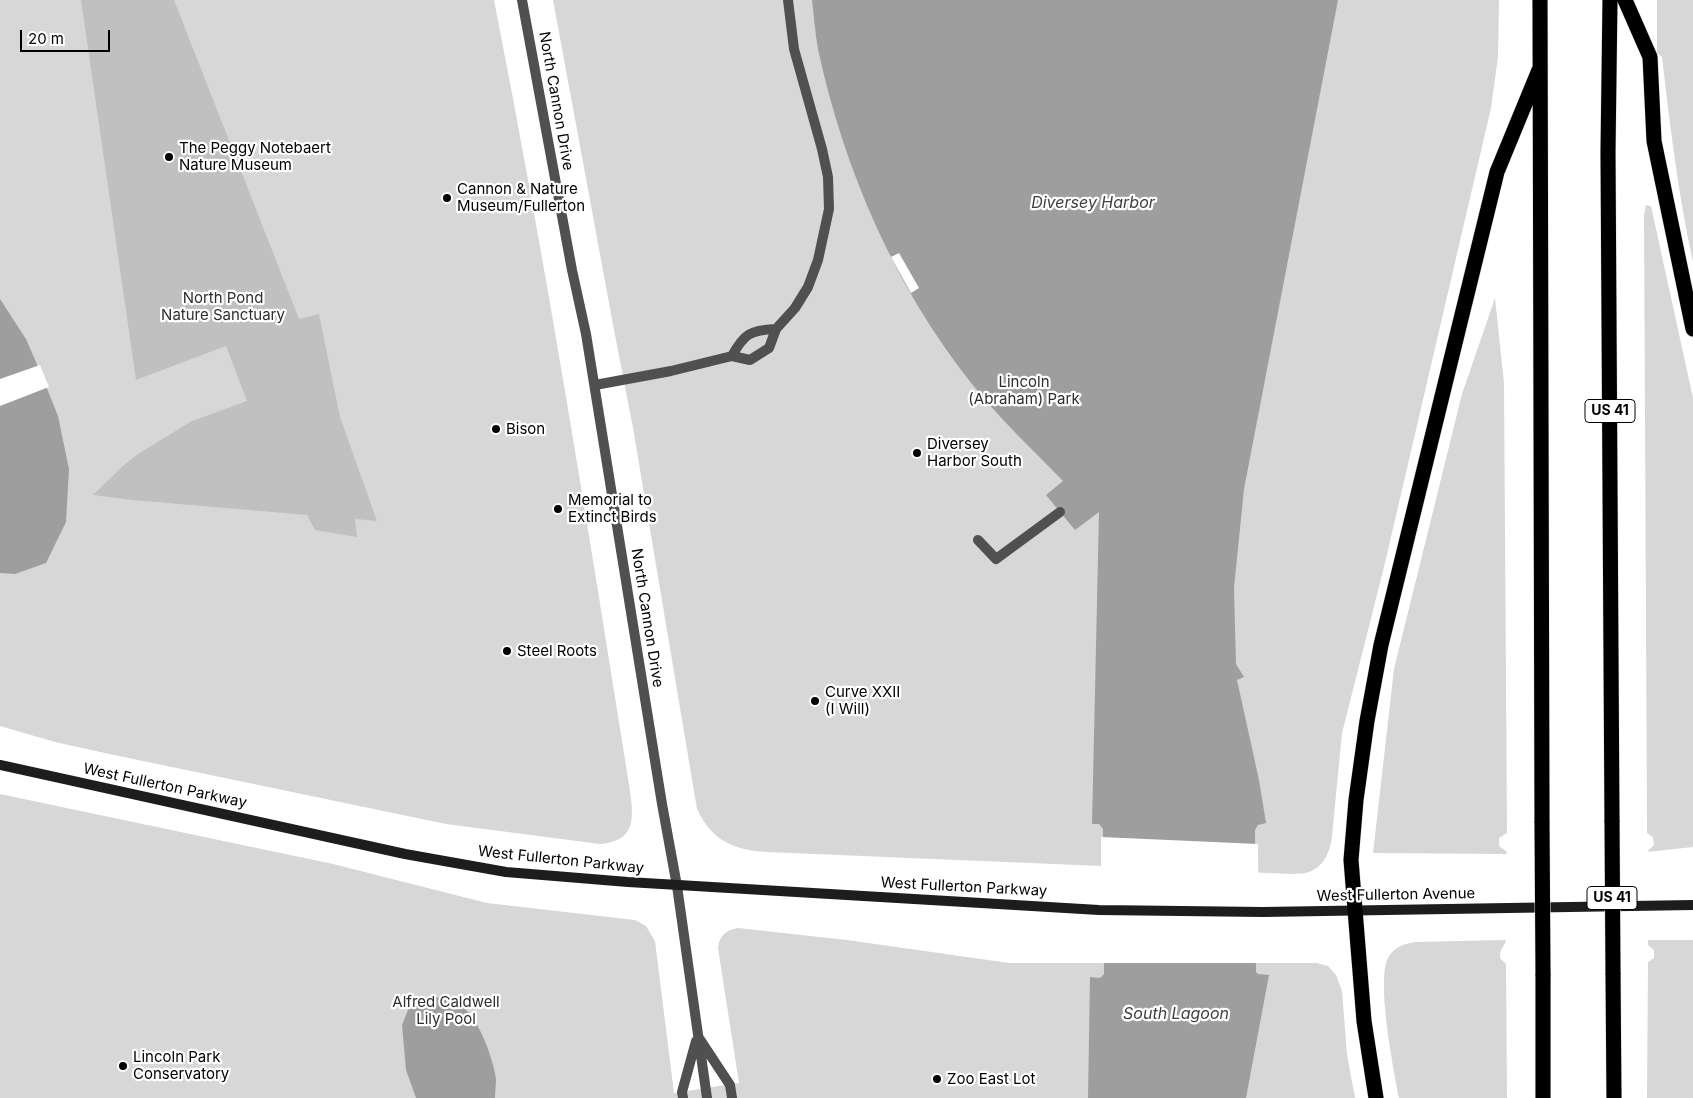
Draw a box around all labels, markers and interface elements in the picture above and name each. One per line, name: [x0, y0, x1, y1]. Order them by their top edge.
scale bar: [22, 20, 112, 52]
text: 20 m: [28, 29, 64, 48]
street label: North Cannon Drive: [535, 30, 577, 172]
place label: The Peggy Notebaert Nature Museum: [179, 139, 331, 174]
marker: The Peggy Notebaert Nature Museum: [163, 151, 175, 163]
place label: Cannon & Nature Museum/Fullerton: [457, 180, 585, 215]
marker: Cannon & Nature Museum/Fullerton: [441, 192, 453, 204]
water label: Diversey Harbor: [1031, 193, 1155, 213]
park label: North Pond Nature Sanctuary: [161, 289, 285, 324]
park label: Lincoln (Abraham) Park: [968, 373, 1080, 408]
road number: US 41: [1585, 400, 1635, 422]
place label: Bison: [506, 420, 545, 438]
marker: Bison: [490, 423, 502, 435]
place label: Diversey Harbor South: [927, 435, 1022, 470]
marker: Diversey Harbor South: [911, 447, 923, 459]
place label: Memorial to Extinct Birds: [568, 491, 657, 526]
marker: Memorial to Extinct Birds: [552, 503, 564, 515]
street label: North Cannon Drive: [627, 547, 667, 689]
place label: Steel Roots: [517, 642, 597, 660]
marker: Steel Roots: [501, 645, 513, 657]
place label: Curve XXII (I Will): [825, 683, 900, 718]
marker: Curve XXII (I Will): [809, 695, 821, 707]
street label: West Fullerton Parkway: [82, 760, 248, 812]
street label: West Fullerton Parkway: [477, 842, 645, 878]
street label: West Fullerton Parkway: [880, 874, 1048, 900]
street label: West Fullerton Avenue: [1317, 885, 1475, 905]
road number: US 41: [1587, 886, 1637, 910]
park label: Alfred Caldwell Lily Pool: [392, 993, 500, 1028]
water label: South Lagoon: [1123, 1004, 1229, 1024]
place label: Lincoln Park Conservatory: [133, 1048, 229, 1083]
marker: Lincoln Park Conservatory: [117, 1060, 129, 1072]
place label: Zoo East Lot: [947, 1070, 1036, 1088]
marker: Zoo East Lot: [931, 1073, 943, 1085]

